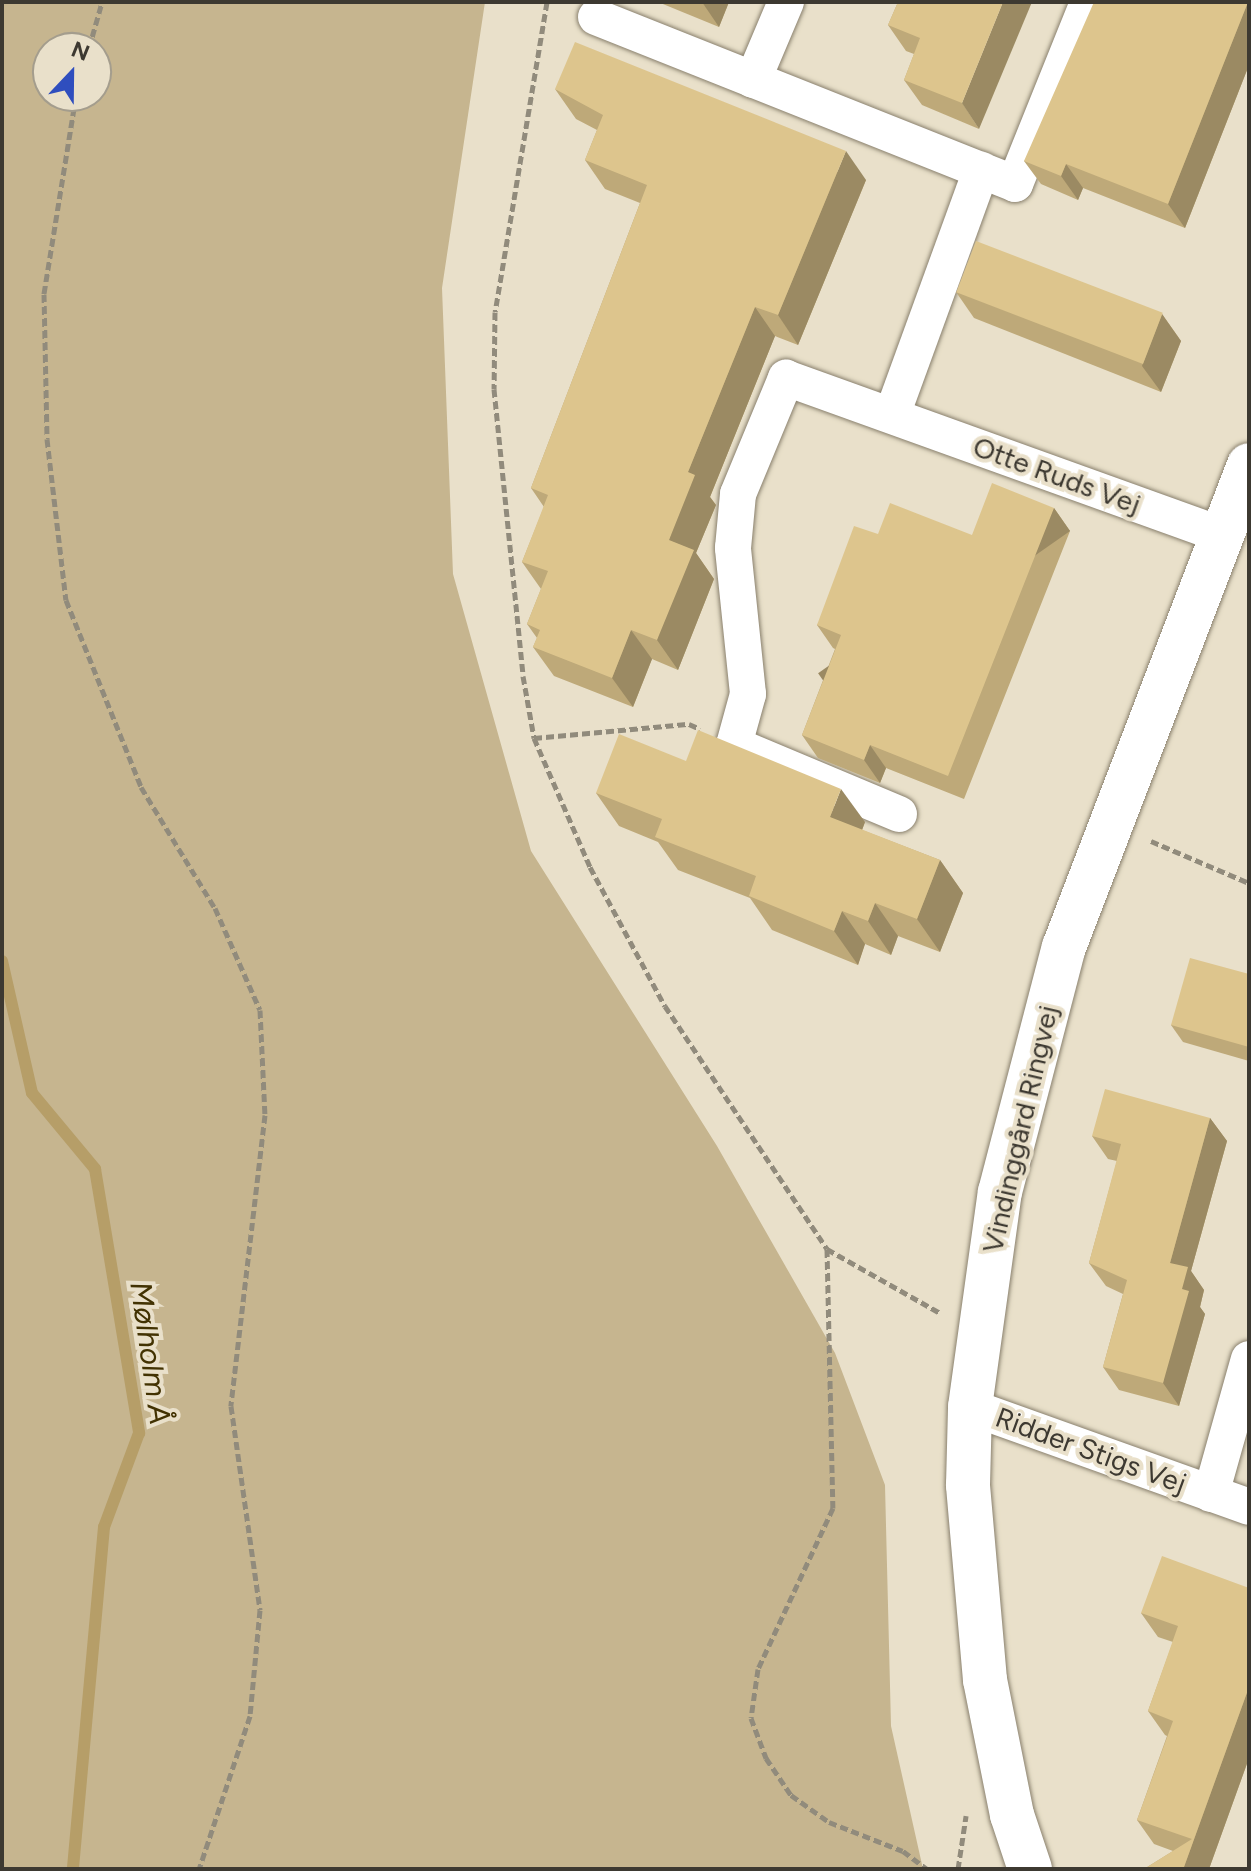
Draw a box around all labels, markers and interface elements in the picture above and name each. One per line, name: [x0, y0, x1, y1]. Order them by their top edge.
north arrow: [32, 32, 112, 112]
text: N: [67, 35, 93, 67]
street label: Otte Ruds Vej: [969, 429, 1145, 521]
street label: Vindinggård Ringvej: [975, 1002, 1065, 1256]
water label: Mølholm Å: [122, 1279, 178, 1427]
street label: Ridder Stigs Vej: [991, 1400, 1191, 1500]

